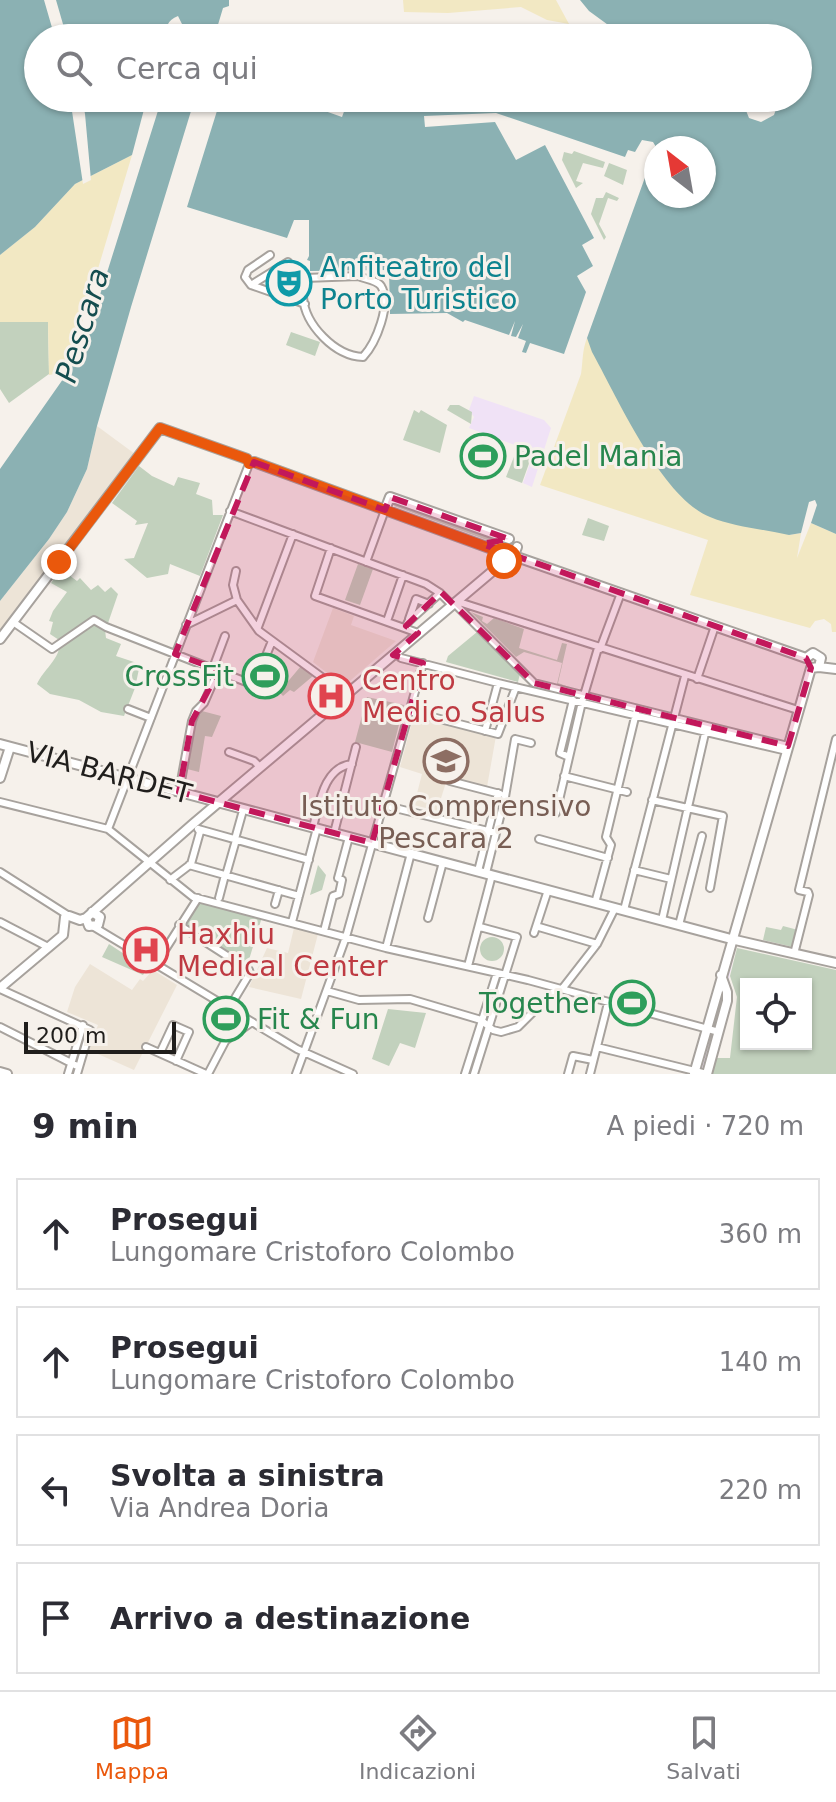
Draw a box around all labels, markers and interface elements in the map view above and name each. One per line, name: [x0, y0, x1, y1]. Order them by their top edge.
search box: [24, 24, 812, 112]
icon: search: [52, 46, 96, 90]
text: Cerca qui: [116, 51, 258, 86]
north arrow: [644, 136, 716, 208]
place label: Anfiteatro del Porto Turistico: [320, 251, 517, 316]
theatre icon: Anfiteatro del Porto Turistico: [265, 259, 313, 307]
water label: Pescara: [48, 264, 116, 386]
sports icon: Padel Mania: [459, 432, 507, 480]
place label: Padel Mania: [514, 440, 682, 473]
route start: [486, 543, 522, 579]
route end: [41, 544, 77, 580]
sports icon: CrossFit: [241, 652, 289, 700]
place label: CrossFit: [124, 660, 234, 693]
place label: Centro Medico Salus: [362, 664, 545, 729]
hospital icon: Centro Medico Salus: [307, 672, 355, 720]
street label: VIA BARDET: [23, 735, 196, 811]
school or university icon: Istituto Comprensivo Pescara 2: [422, 737, 470, 785]
place label: Istituto Comprensivo Pescara 2: [300, 790, 592, 855]
place label: Haxhiu Medical Center: [177, 918, 388, 983]
hospital icon: Haxhiu Medical Center: [122, 926, 170, 974]
map controls: [740, 978, 812, 1050]
button: locate: [740, 978, 812, 1050]
sports icon: Together: [608, 979, 656, 1027]
place label: Together: [478, 987, 601, 1020]
sports icon: Fit & Fun: [202, 995, 250, 1043]
place label: Fit & Fun: [257, 1003, 380, 1036]
scale bar: [24, 1018, 176, 1054]
text: 200 m: [36, 1023, 106, 1048]
text: 9 min: [32, 1106, 139, 1146]
text: A piedi · 720 m: [606, 1111, 804, 1141]
text: Prosegui: [110, 1202, 259, 1237]
icon: ahead: [34, 1212, 78, 1256]
text: 360 m: [719, 1219, 802, 1249]
text: Lungomare Cristoforo Colombo: [110, 1237, 515, 1267]
text: Prosegui: [110, 1330, 259, 1365]
icon: ahead: [34, 1340, 78, 1384]
text: 140 m: [719, 1347, 802, 1377]
text: Lungomare Cristoforo Colombo: [110, 1365, 515, 1395]
text: Svolta a sinistra: [110, 1458, 385, 1493]
icon: left: [34, 1468, 78, 1512]
text: 220 m: [719, 1475, 802, 1505]
text: Via Andrea Doria: [110, 1493, 330, 1523]
icon: arrive: [34, 1596, 78, 1640]
text: Arrivo a destinazione: [110, 1601, 470, 1636]
tab: Mappa: [95, 1711, 169, 1784]
tab: Indicazioni: [359, 1711, 476, 1784]
tab: Salvati: [666, 1711, 741, 1784]

